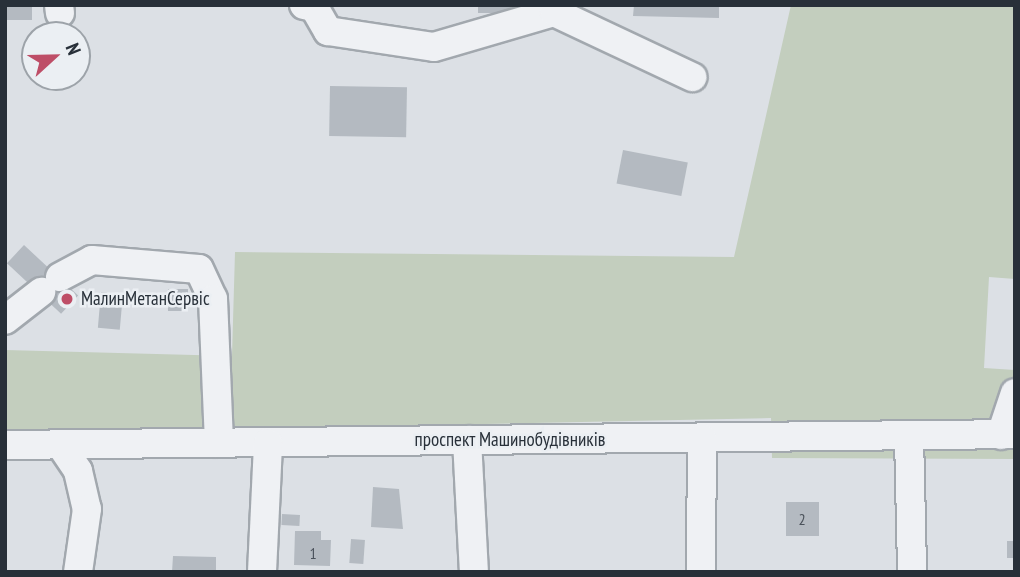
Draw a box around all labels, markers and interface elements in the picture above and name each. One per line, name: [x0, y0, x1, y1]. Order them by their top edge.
north arrow: [21, 21, 91, 91]
text: N: [61, 40, 87, 58]
place label: МалинМетанСервіс: [81, 288, 210, 310]
marker: МалинМетанСервіс: [59, 291, 75, 307]
street label: проспект Машинобудівників: [414, 429, 606, 451]
house number: 2: [798, 509, 806, 529]
house number: 1: [309, 543, 317, 563]

